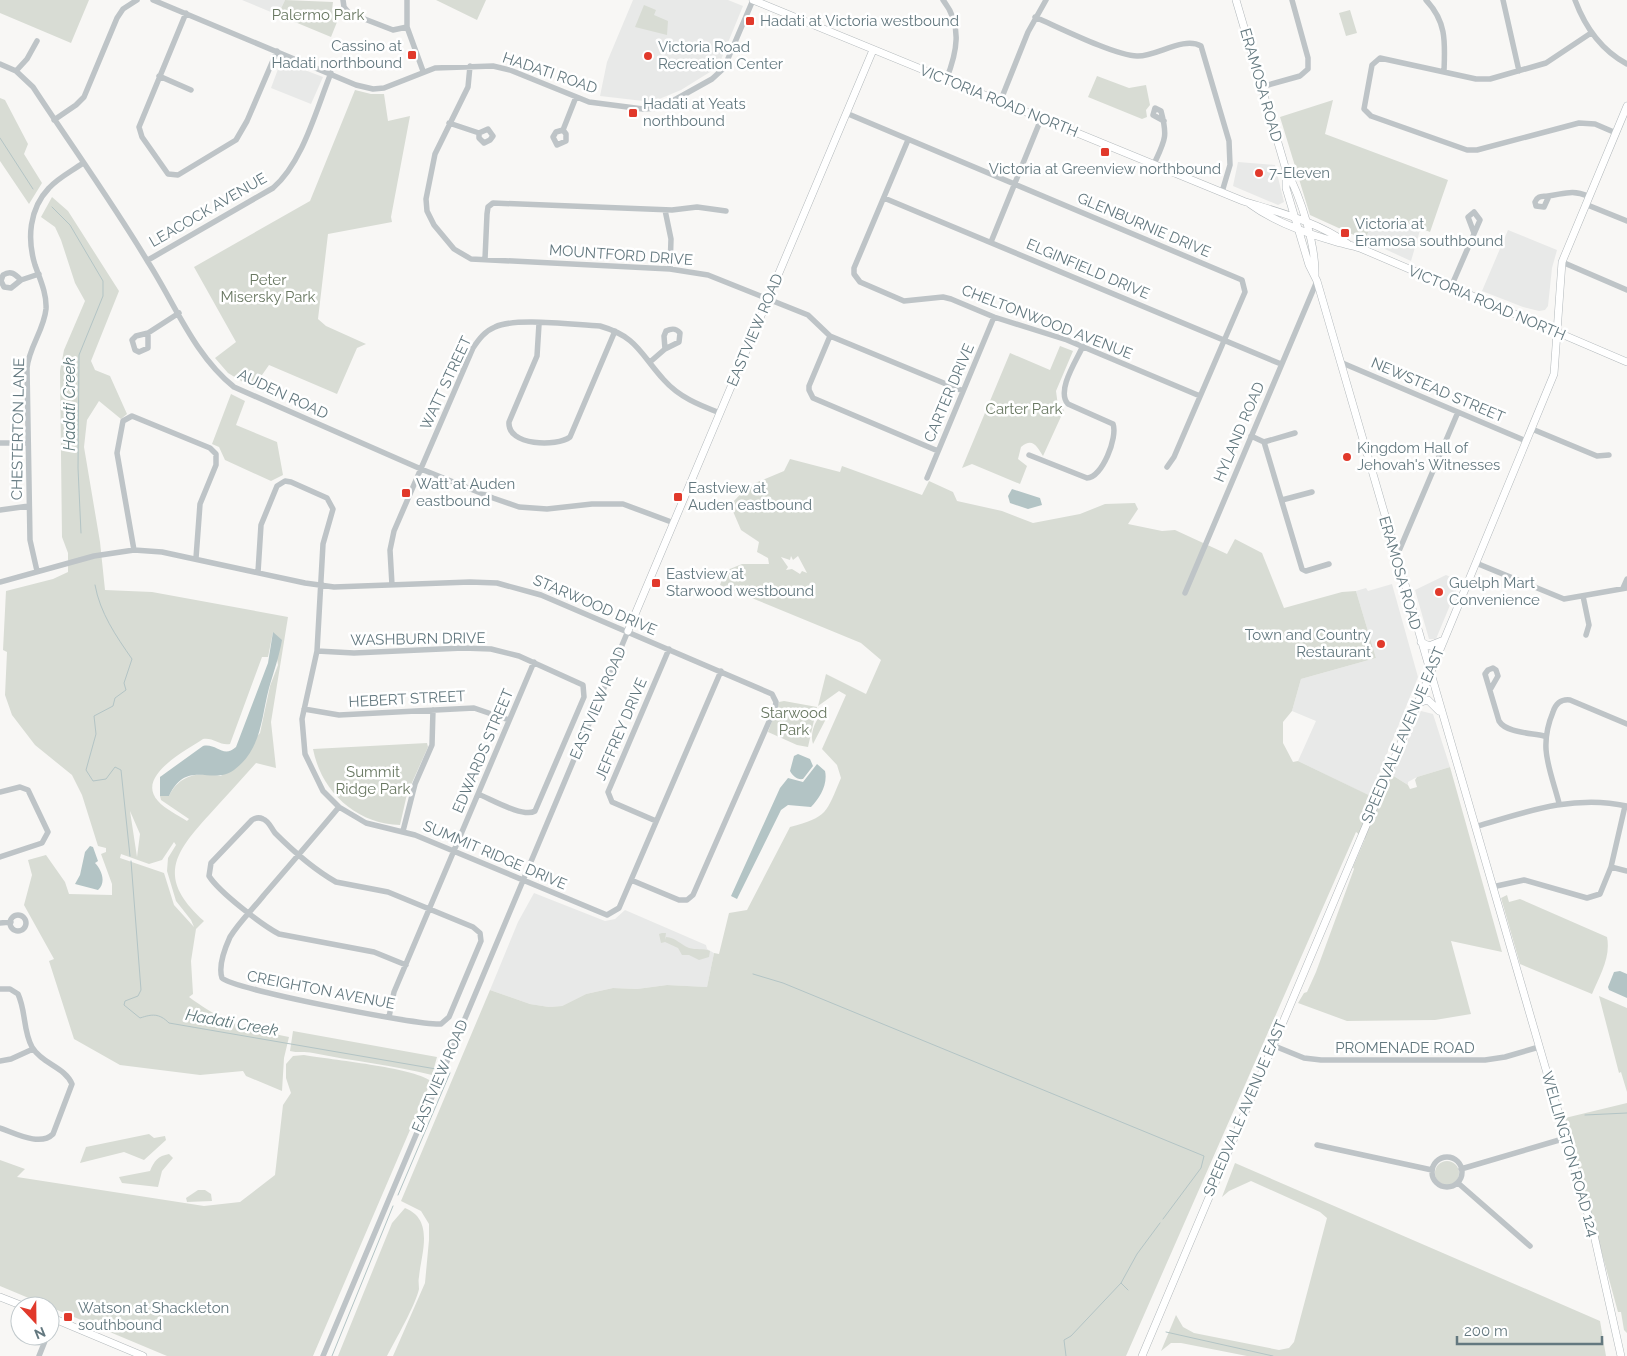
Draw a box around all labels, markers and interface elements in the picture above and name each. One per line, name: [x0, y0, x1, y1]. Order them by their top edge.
park label: Palermo Park: [272, 6, 364, 24]
place label: Hadati at Victoria westbound: [760, 12, 959, 30]
marker: Hadati at Victoria westbound: [744, 15, 756, 27]
street label: ERAMOSA ROAD: [1236, 26, 1286, 144]
place label: Cassino at Hadati northbound: [271, 37, 402, 72]
place label: Victoria Road Recreation Center: [658, 38, 784, 73]
street label: HADATI ROAD: [500, 48, 600, 98]
marker: Cassino at Hadati northbound: [406, 49, 418, 61]
marker: Victoria Road Recreation Center: [642, 50, 654, 62]
street label: VICTORIA ROAD NORTH: [917, 61, 1081, 141]
place label: Hadati at Yeats northbound: [643, 95, 746, 130]
marker: Hadati at Yeats northbound: [627, 107, 639, 119]
marker: Victoria at Greenview northbound: [1099, 146, 1111, 158]
place label: Victoria at Greenview northbound: [989, 160, 1221, 178]
place label: 7-Eleven: [1269, 164, 1330, 182]
marker: 7-Eleven: [1253, 167, 1265, 179]
street label: LEACOCK AVENUE: [146, 169, 270, 251]
street label: GLENBURNIE DRIVE: [1075, 189, 1213, 261]
place label: Victoria at Eramosa southbound: [1355, 215, 1503, 250]
marker: Victoria at Eramosa southbound: [1339, 227, 1351, 239]
street label: ELGINFIELD DRIVE: [1024, 235, 1152, 303]
street label: MOUNTFORD DRIVE: [548, 241, 694, 269]
street label: VICTORIA ROAD NORTH: [1406, 262, 1568, 344]
park label: Peter Misersky Park: [220, 271, 316, 306]
street label: EASTVIEW ROAD: [723, 271, 787, 389]
street label: CHELTONWOOD AVENUE: [959, 281, 1135, 363]
street label: WATT STREET: [416, 333, 476, 433]
street label: CARTER DRIVE: [920, 341, 978, 445]
street label: NEWSTEAD STREET: [1368, 354, 1508, 426]
water label: Hadati Creek: [60, 357, 79, 451]
street label: CHESTERTON LANE: [8, 358, 28, 500]
street label: AUDEN ROAD: [235, 365, 331, 423]
street label: HYLAND ROAD: [1210, 379, 1268, 485]
park label: Carter Park: [986, 400, 1062, 418]
place label: Kingdom Hall of Jehovah's Witnesses: [1357, 439, 1500, 474]
marker: Kingdom Hall of Jehovah's Witnesses: [1341, 451, 1353, 463]
place label: Watt at Auden eastbound: [416, 475, 515, 510]
place label: Eastview at Auden eastbound: [688, 479, 812, 514]
marker: Watt at Auden eastbound: [400, 487, 412, 499]
marker: Eastview at Auden eastbound: [672, 491, 684, 503]
street label: ERAMOSA ROAD: [1375, 514, 1425, 632]
place label: Eastview at Starwood westbound: [666, 565, 814, 600]
street label: STARWOOD DRIVE: [530, 571, 660, 639]
place label: Guelph Mart Convenience: [1449, 574, 1540, 609]
marker: Eastview at Starwood westbound: [650, 577, 662, 589]
marker: Guelph Mart Convenience: [1433, 586, 1445, 598]
place label: Town and Country Restaurant: [1245, 626, 1371, 661]
street label: WASHBURN DRIVE: [350, 629, 486, 649]
marker: Town and Country Restaurant: [1375, 638, 1387, 650]
street label: EASTVIEW ROAD: [566, 644, 630, 762]
street label: SPEEDVALE AVENUE EAST: [1358, 644, 1448, 826]
street label: JEFFREY DRIVE: [591, 675, 651, 783]
street label: EDWARDS STREET: [449, 686, 517, 816]
street label: HEBERT STREET: [348, 687, 466, 711]
park label: Starwood Park: [761, 704, 827, 739]
park label: Summit Ridge Park: [336, 763, 410, 798]
street label: SUMMIT RIDGE DRIVE: [420, 817, 570, 893]
street label: CREIGHTON AVENUE: [245, 967, 397, 1013]
water label: Hadati Creek: [184, 1005, 280, 1040]
street label: EASTVIEW ROAD: [408, 1017, 472, 1135]
street label: SPEEDVALE AVENUE EAST: [1200, 1017, 1290, 1199]
street label: PROMENADE ROAD: [1335, 1039, 1475, 1057]
street label: WELLINGTON ROAD 124: [1538, 1069, 1602, 1239]
north arrow: [10, 1296, 60, 1346]
place label: Watson at Shackleton southbound: [78, 1299, 229, 1334]
marker: Watson at Shackleton southbound: [62, 1311, 74, 1323]
scale bar: [1457, 1314, 1602, 1346]
text: 200 m: [1464, 1322, 1508, 1340]
text: N: [32, 1324, 48, 1342]

